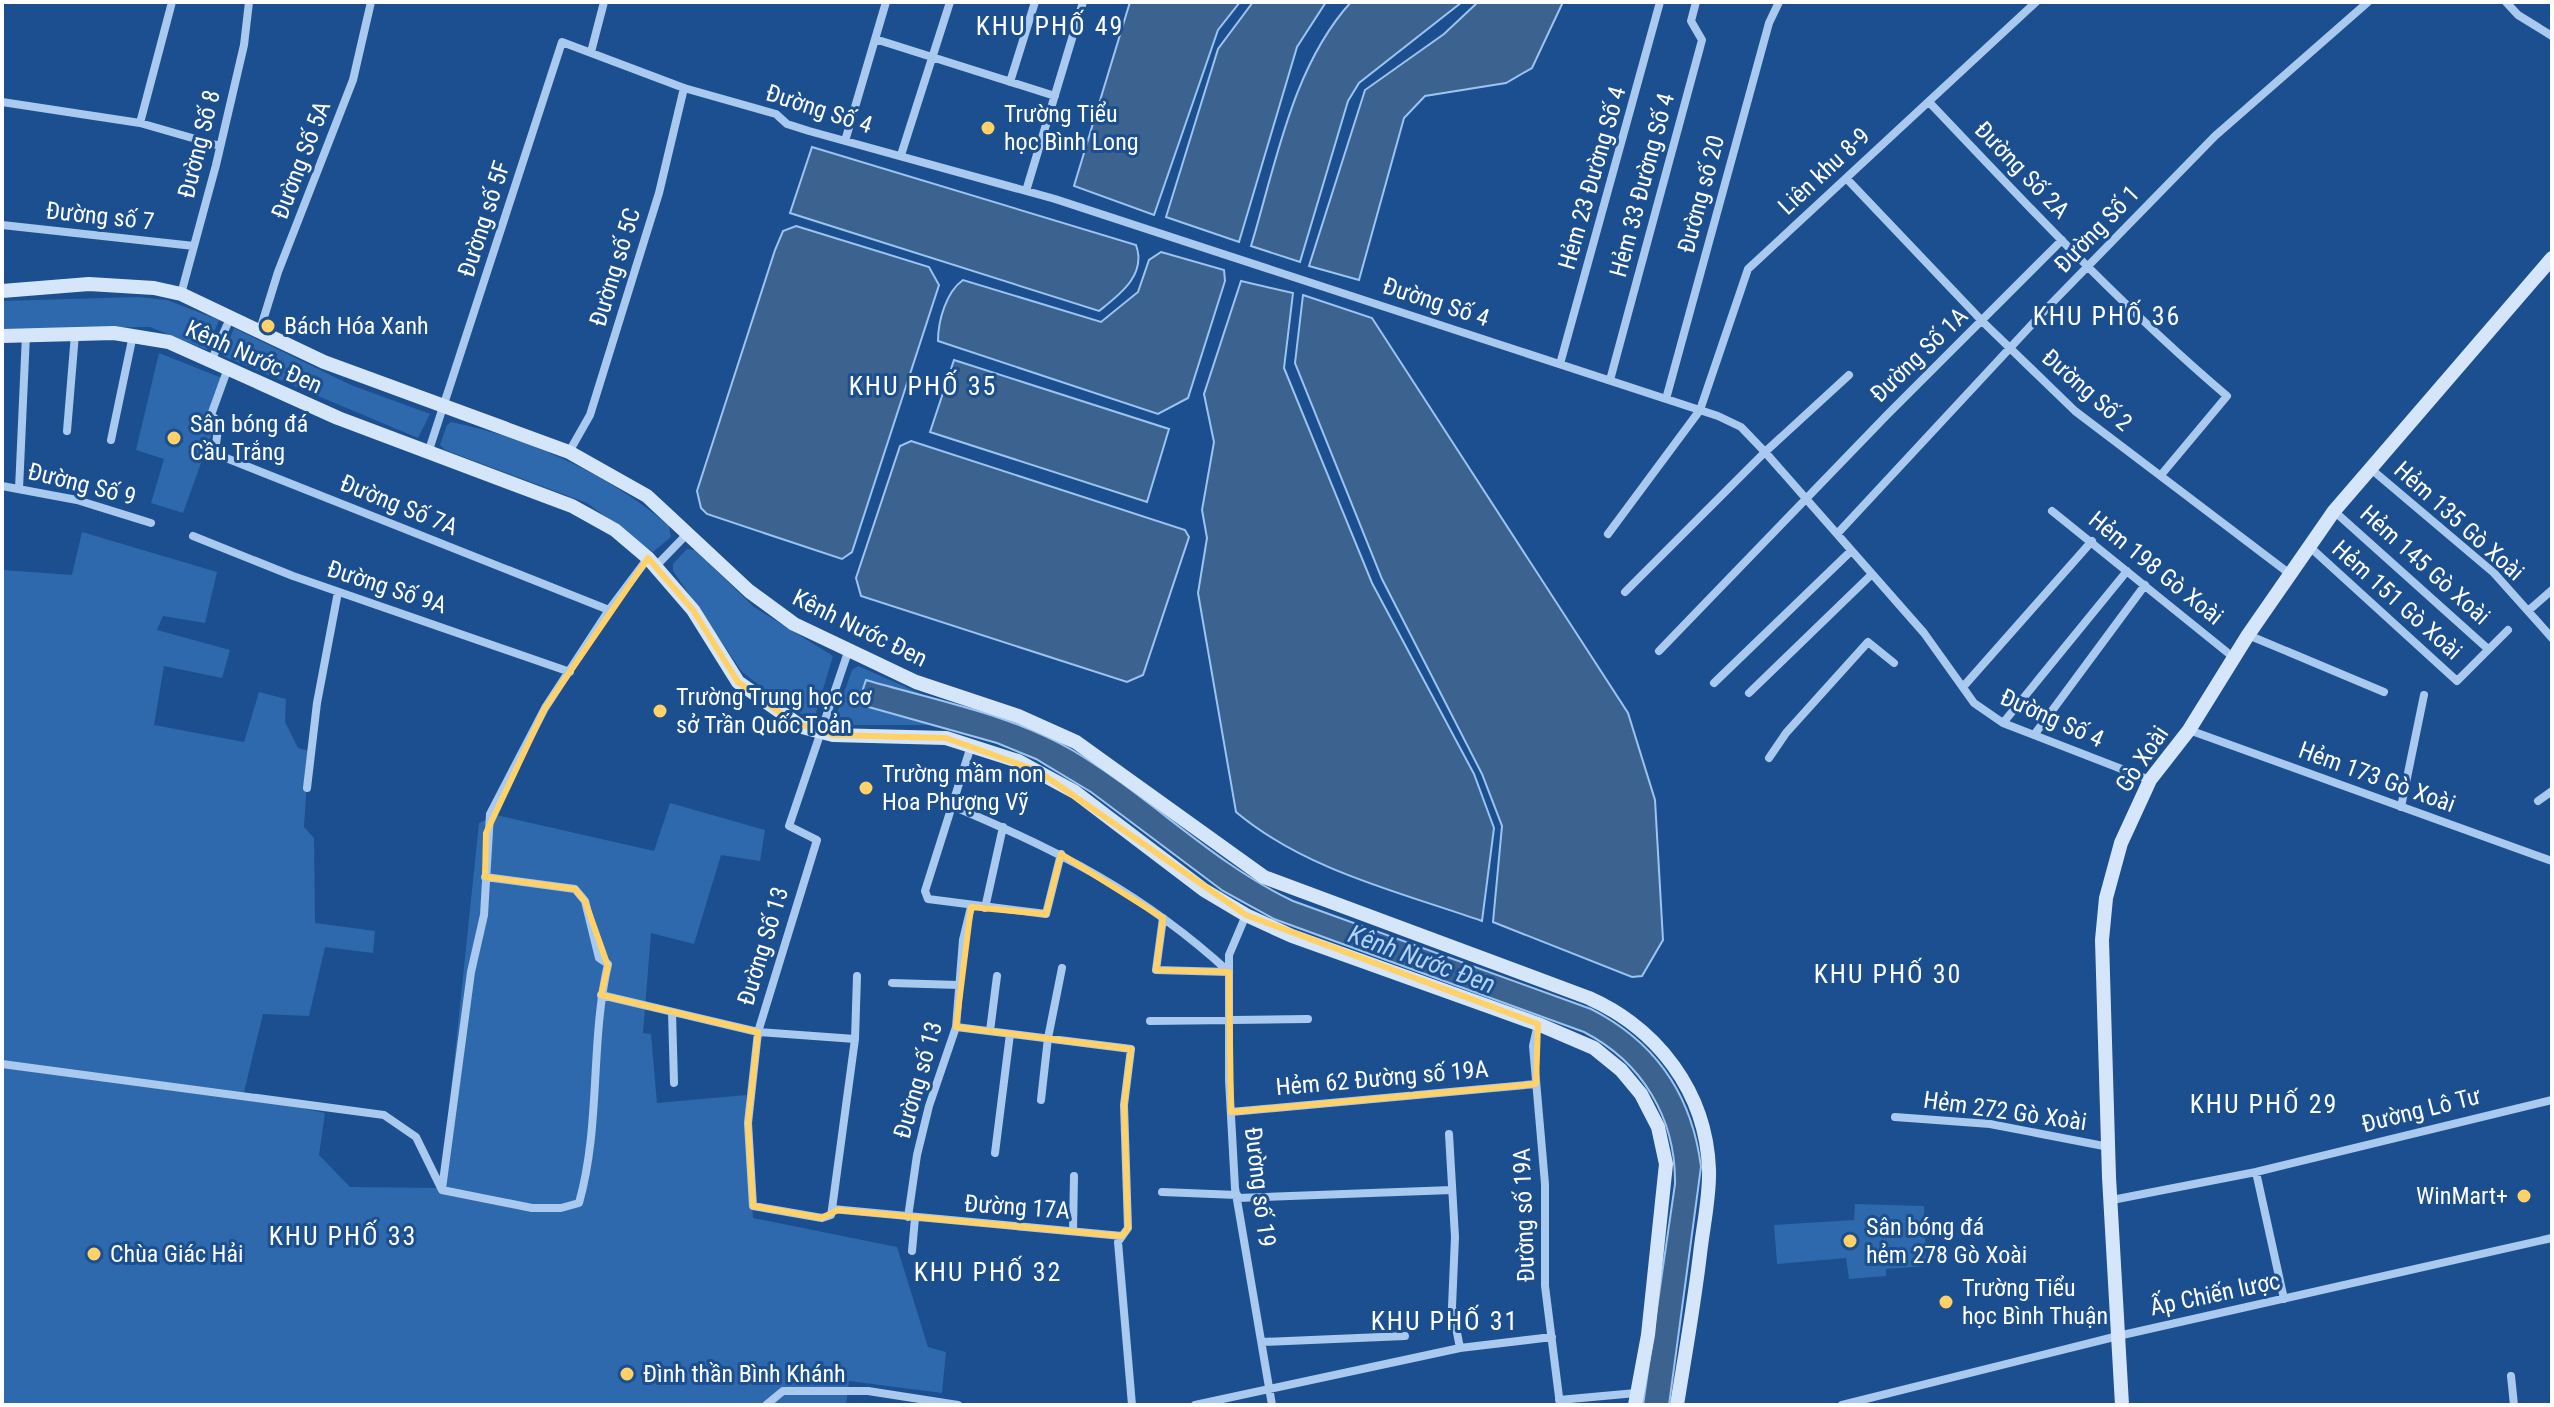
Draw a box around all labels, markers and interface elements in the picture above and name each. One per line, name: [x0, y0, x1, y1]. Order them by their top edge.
district label: KHU PHỐ 49: [976, 9, 1124, 41]
street label: Đường Số 4: [762, 79, 876, 139]
street label: Hẻm 23 Đường Số 4: [1552, 83, 1632, 273]
street label: Đường Số 8: [172, 87, 226, 201]
street label: Hẻm 33 Đường Số 4: [1604, 90, 1680, 280]
street label: Đường Số 5A: [266, 97, 336, 223]
place label: Trường Tiểu học Bình Long: [1004, 100, 1139, 156]
street label: Đường Số 2A: [1969, 116, 2075, 224]
marker: Trường Tiểu học Bình Long: [979, 119, 997, 137]
street label: Liên khu 8-9: [1773, 122, 1875, 220]
street label: Đường số 20: [1672, 132, 1730, 256]
street label: Đường số 5F: [452, 158, 516, 280]
street label: Đường Số 1: [2049, 180, 2145, 278]
street label: Đường số 7: [45, 196, 155, 236]
street label: Đường số 5C: [584, 204, 646, 330]
street label: Đường Số 4: [1379, 272, 1493, 332]
district label: KHU PHỐ 36: [2033, 299, 2181, 331]
street label: Đường Số 1A: [1865, 302, 1973, 408]
place label: Bách Hóa Xanh: [284, 312, 429, 340]
street label: Kênh Nước Đen: [181, 314, 327, 400]
marker: Bách Hóa Xanh: [259, 317, 277, 335]
street label: Đường Số 2: [2036, 343, 2138, 437]
district label: KHU PHỐ 35: [849, 369, 997, 401]
place label: Sân bóng đá Cầu Trắng: [190, 410, 308, 466]
marker: Sân bóng đá Cầu Trắng: [165, 429, 183, 447]
street label: Hẻm 135 Gò Xoài: [2388, 456, 2530, 586]
street label: Đường Số 9: [25, 457, 139, 511]
street label: Đường Số 7A: [336, 469, 462, 541]
street label: Hẻm 145 Gò Xoài: [2354, 500, 2496, 630]
street label: Hẻm 198 Gò Xoài: [2083, 505, 2229, 631]
street label: Hẻm 151 Gò Xoài: [2326, 535, 2468, 665]
street label: Đường Số 9A: [324, 555, 450, 620]
street label: Kênh Nước Đen: [788, 583, 932, 673]
place label: Trường Trung học cơ sở Trần Quốc Toản: [676, 683, 873, 739]
street label: Đường Số 4: [1996, 683, 2108, 753]
marker: Trường Trung học cơ sở Trần Quốc Toản: [651, 702, 669, 720]
street label: Gò Xoài: [2110, 721, 2174, 797]
street label: Hẻm 173 Gò Xoài: [2295, 736, 2459, 818]
place label: Trường mầm non Hoa Phượng Vỹ: [882, 760, 1044, 816]
marker: Trường mầm non Hoa Phượng Vỹ: [857, 779, 875, 797]
street label: Đường Số 13: [732, 884, 794, 1008]
water label: Kênh Nước Đen: [1344, 919, 1500, 999]
district label: KHU PHỐ 30: [1814, 957, 1962, 989]
street label: Đường số 13: [888, 1018, 948, 1142]
street label: Hẻm 62 Đường số 19A: [1275, 1055, 1490, 1101]
street label: Đường Lô Tư: [2359, 1082, 2484, 1138]
street label: Hẻm 272 Gò Xoài: [1922, 1086, 2088, 1136]
district label: KHU PHỐ 29: [2190, 1087, 2338, 1119]
street label: Đường số 19: [1239, 1125, 1281, 1249]
street label: Đường số 19A: [1508, 1147, 1540, 1283]
place label: WinMart+: [2416, 1182, 2508, 1210]
marker: WinMart+: [2515, 1187, 2533, 1205]
street label: Đường 17A: [963, 1189, 1071, 1225]
place label: Sân bóng đá hẻm 278 Gò Xoài: [1866, 1213, 2027, 1269]
district label: KHU PHỐ 33: [269, 1219, 417, 1251]
marker: Sân bóng đá hẻm 278 Gò Xoài: [1841, 1232, 1859, 1250]
place label: Chùa Giác Hải: [110, 1240, 243, 1268]
marker: Chùa Giác Hải: [85, 1245, 103, 1263]
district label: KHU PHỐ 32: [914, 1255, 1062, 1287]
street label: Ấp Chiến lược: [2147, 1265, 2283, 1321]
place label: Trường Tiểu học Bình Thuận: [1962, 1274, 2108, 1330]
marker: Trường Tiểu học Bình Thuận: [1937, 1293, 1955, 1311]
district label: KHU PHỐ 31: [1371, 1304, 1519, 1336]
place label: Đình thần Bình Khánh: [643, 1360, 846, 1388]
marker: Đình thần Bình Khánh: [618, 1365, 636, 1383]

